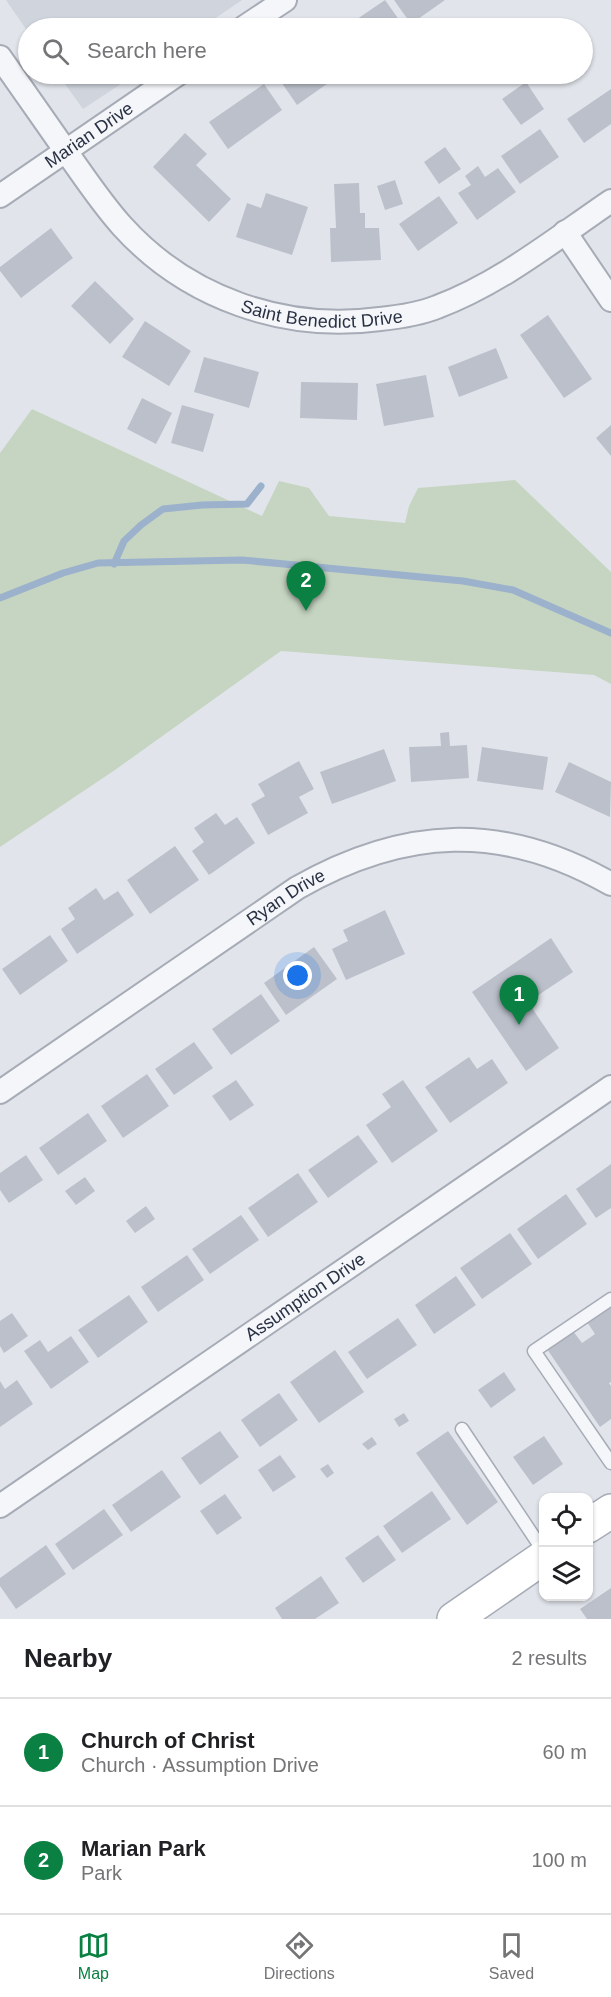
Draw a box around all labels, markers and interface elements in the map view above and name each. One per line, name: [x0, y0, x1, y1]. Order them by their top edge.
search box: [18, 18, 593, 84]
icon: search: [39, 35, 72, 68]
text: Search here: [87, 38, 207, 63]
street label: Marian Drive: [41, 98, 137, 172]
street label: Saint Benedict Drive: [238, 296, 404, 332]
pin: 2: [286, 562, 326, 611]
street label: Ryan Drive: [243, 865, 328, 930]
your location: [283, 961, 312, 990]
pin: 1: [500, 976, 538, 1025]
street label: Assumption Drive: [241, 1249, 369, 1345]
map controls: [539, 1493, 593, 1601]
button: locate: [539, 1493, 593, 1547]
button: layers: [539, 1547, 593, 1601]
text: Nearby: [24, 1643, 112, 1673]
text: 2 results: [511, 1647, 587, 1669]
text: Church of Christ: [81, 1728, 255, 1753]
text: 1: [38, 1741, 49, 1763]
text: 60 m: [543, 1741, 587, 1763]
text: Church · Assumption Drive: [81, 1754, 319, 1776]
text: Marian Park: [81, 1836, 206, 1861]
text: 2: [38, 1849, 49, 1871]
text: 100 m: [531, 1849, 587, 1871]
text: Park: [81, 1862, 122, 1884]
tab: Map: [77, 1929, 110, 1983]
tab: Directions: [264, 1929, 335, 1983]
tab: Saved: [489, 1929, 534, 1983]

